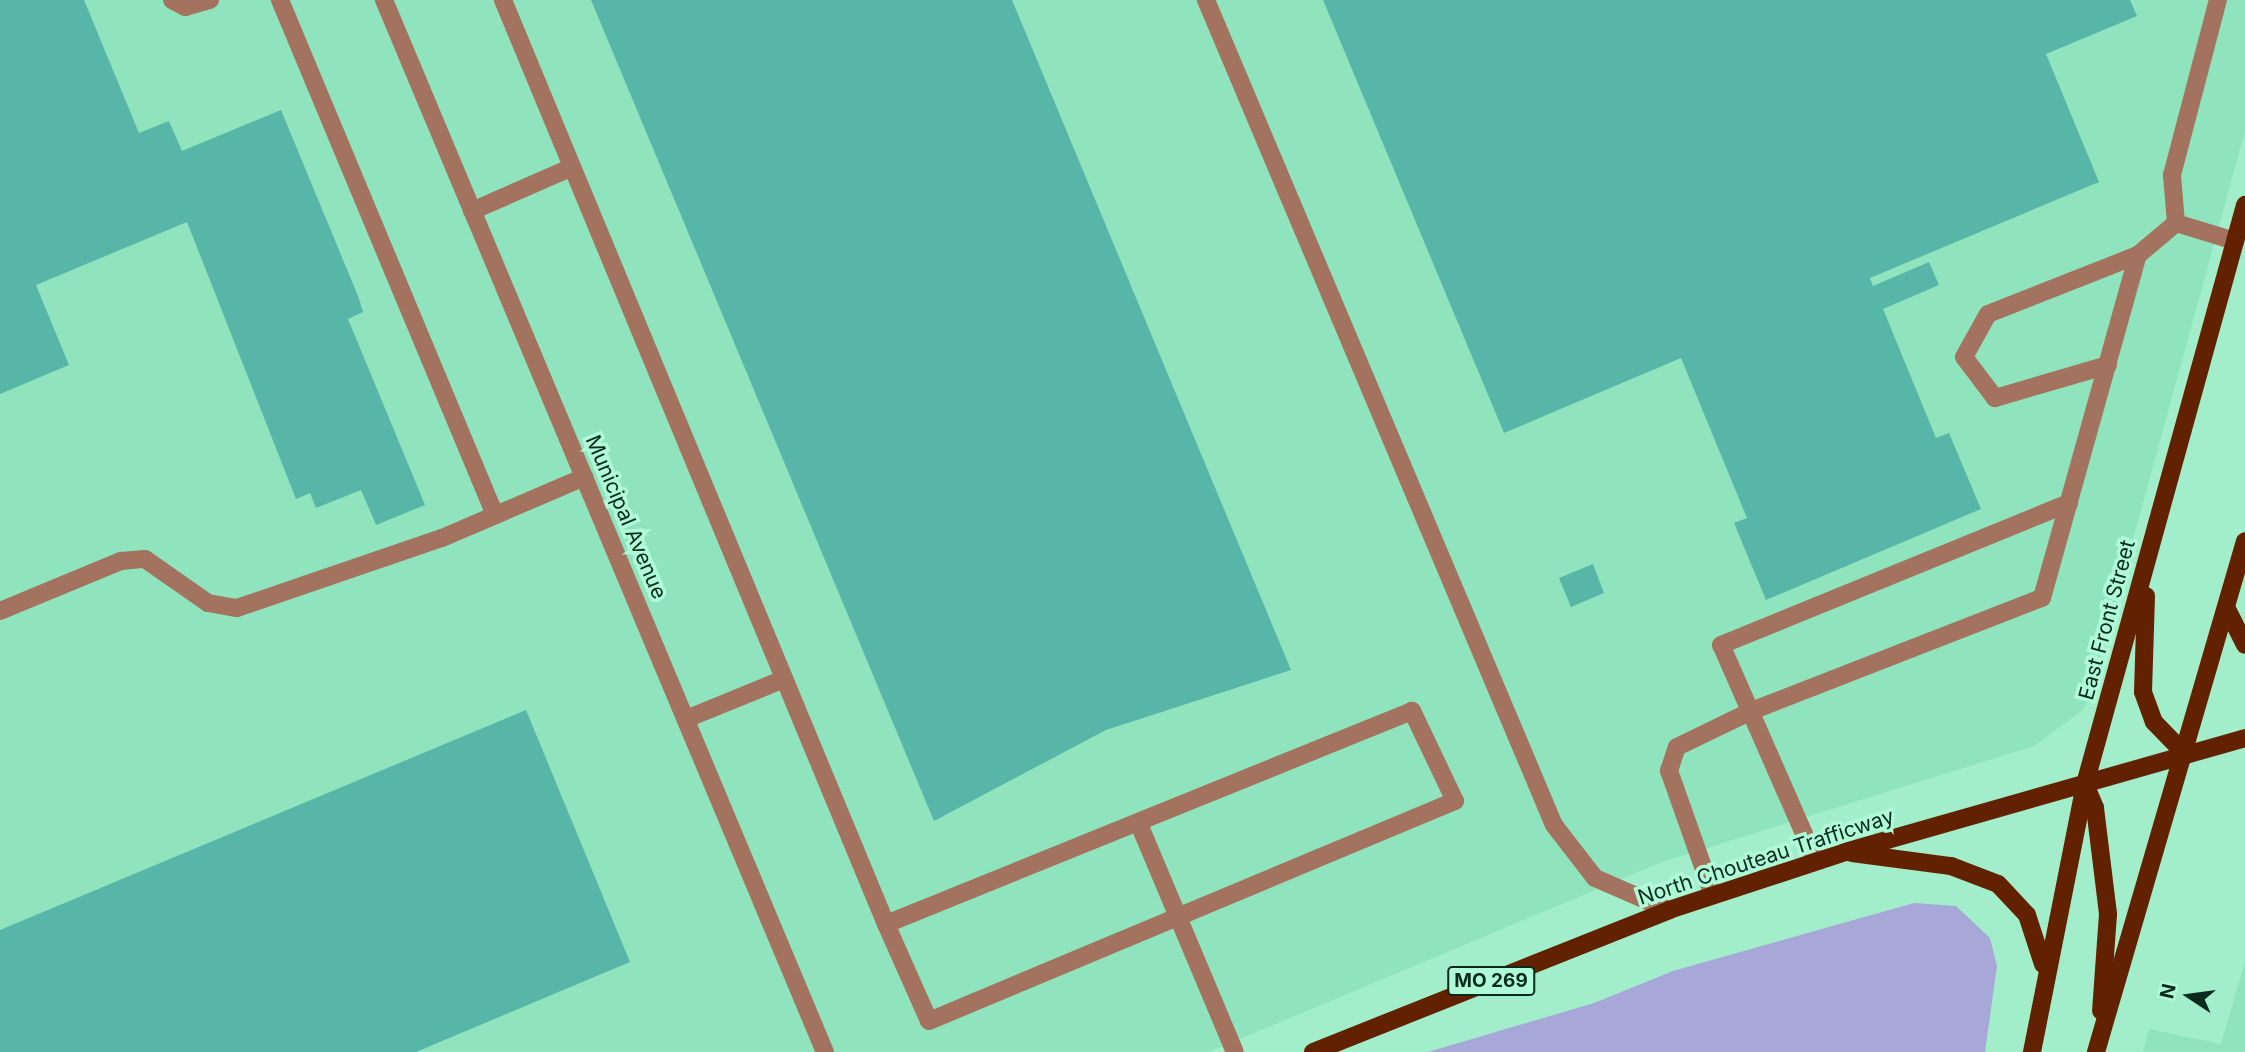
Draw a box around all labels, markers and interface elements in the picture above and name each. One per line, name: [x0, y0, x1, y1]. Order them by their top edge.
street label: Municipal Avenue: [580, 431, 672, 603]
street label: East Front Street: [2074, 537, 2140, 703]
street label: North Chouteau Trafficway: [1635, 804, 1897, 910]
north arrow: [2154, 961, 2224, 1031]
road number: MO 269: [1447, 965, 1535, 996]
text: N: [2155, 982, 2181, 1001]

